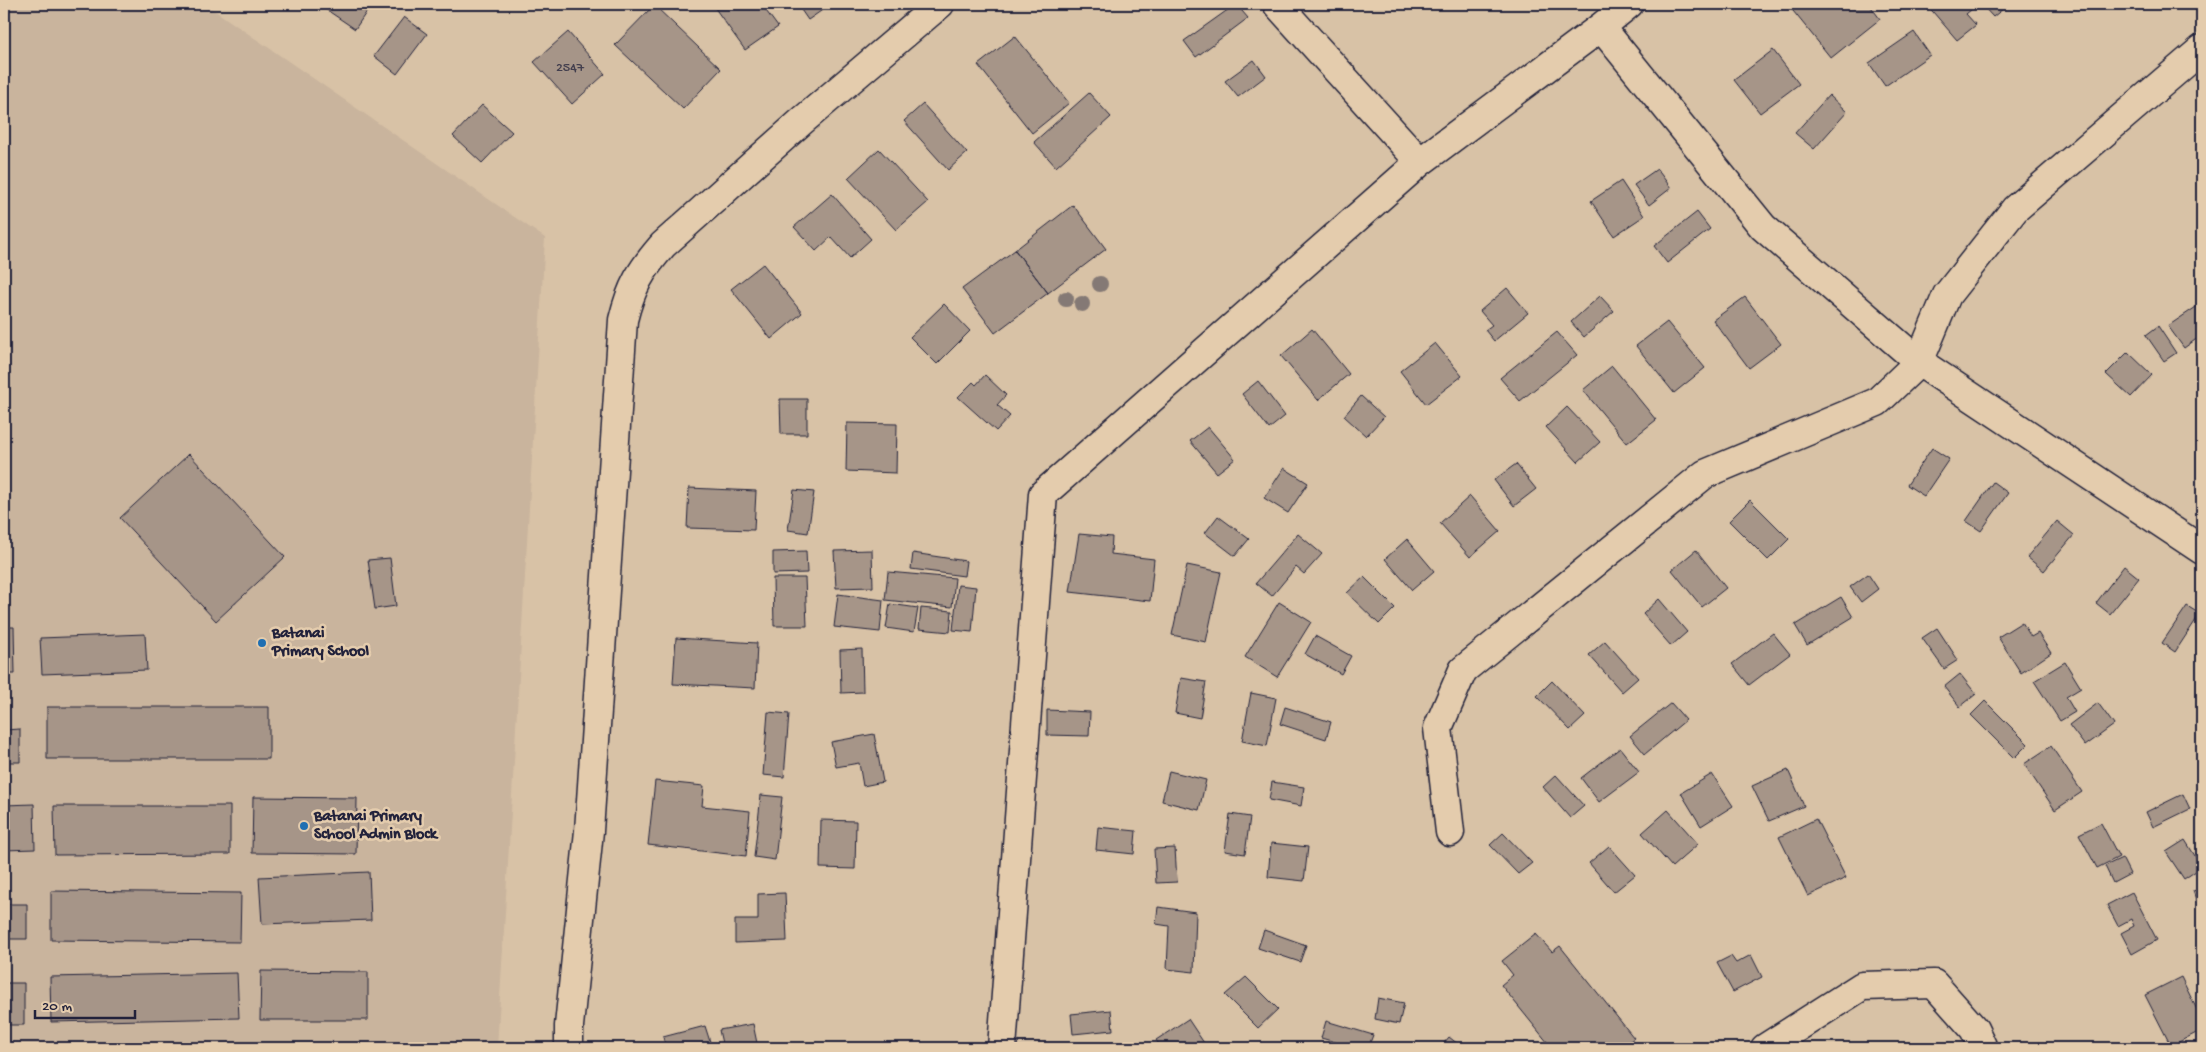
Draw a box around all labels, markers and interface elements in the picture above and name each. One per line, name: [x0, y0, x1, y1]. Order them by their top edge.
house number: 2547: [556, 60, 585, 77]
place label: Batanai Primary School: [271, 625, 370, 662]
marker: Batanai Primary School: [256, 637, 268, 649]
place label: Batanai Primary School Admin Block: [313, 808, 439, 845]
marker: Batanai Primary School Admin Block: [298, 820, 310, 832]
scale bar: [35, 987, 135, 1019]
text: 20 m: [42, 998, 72, 1016]

